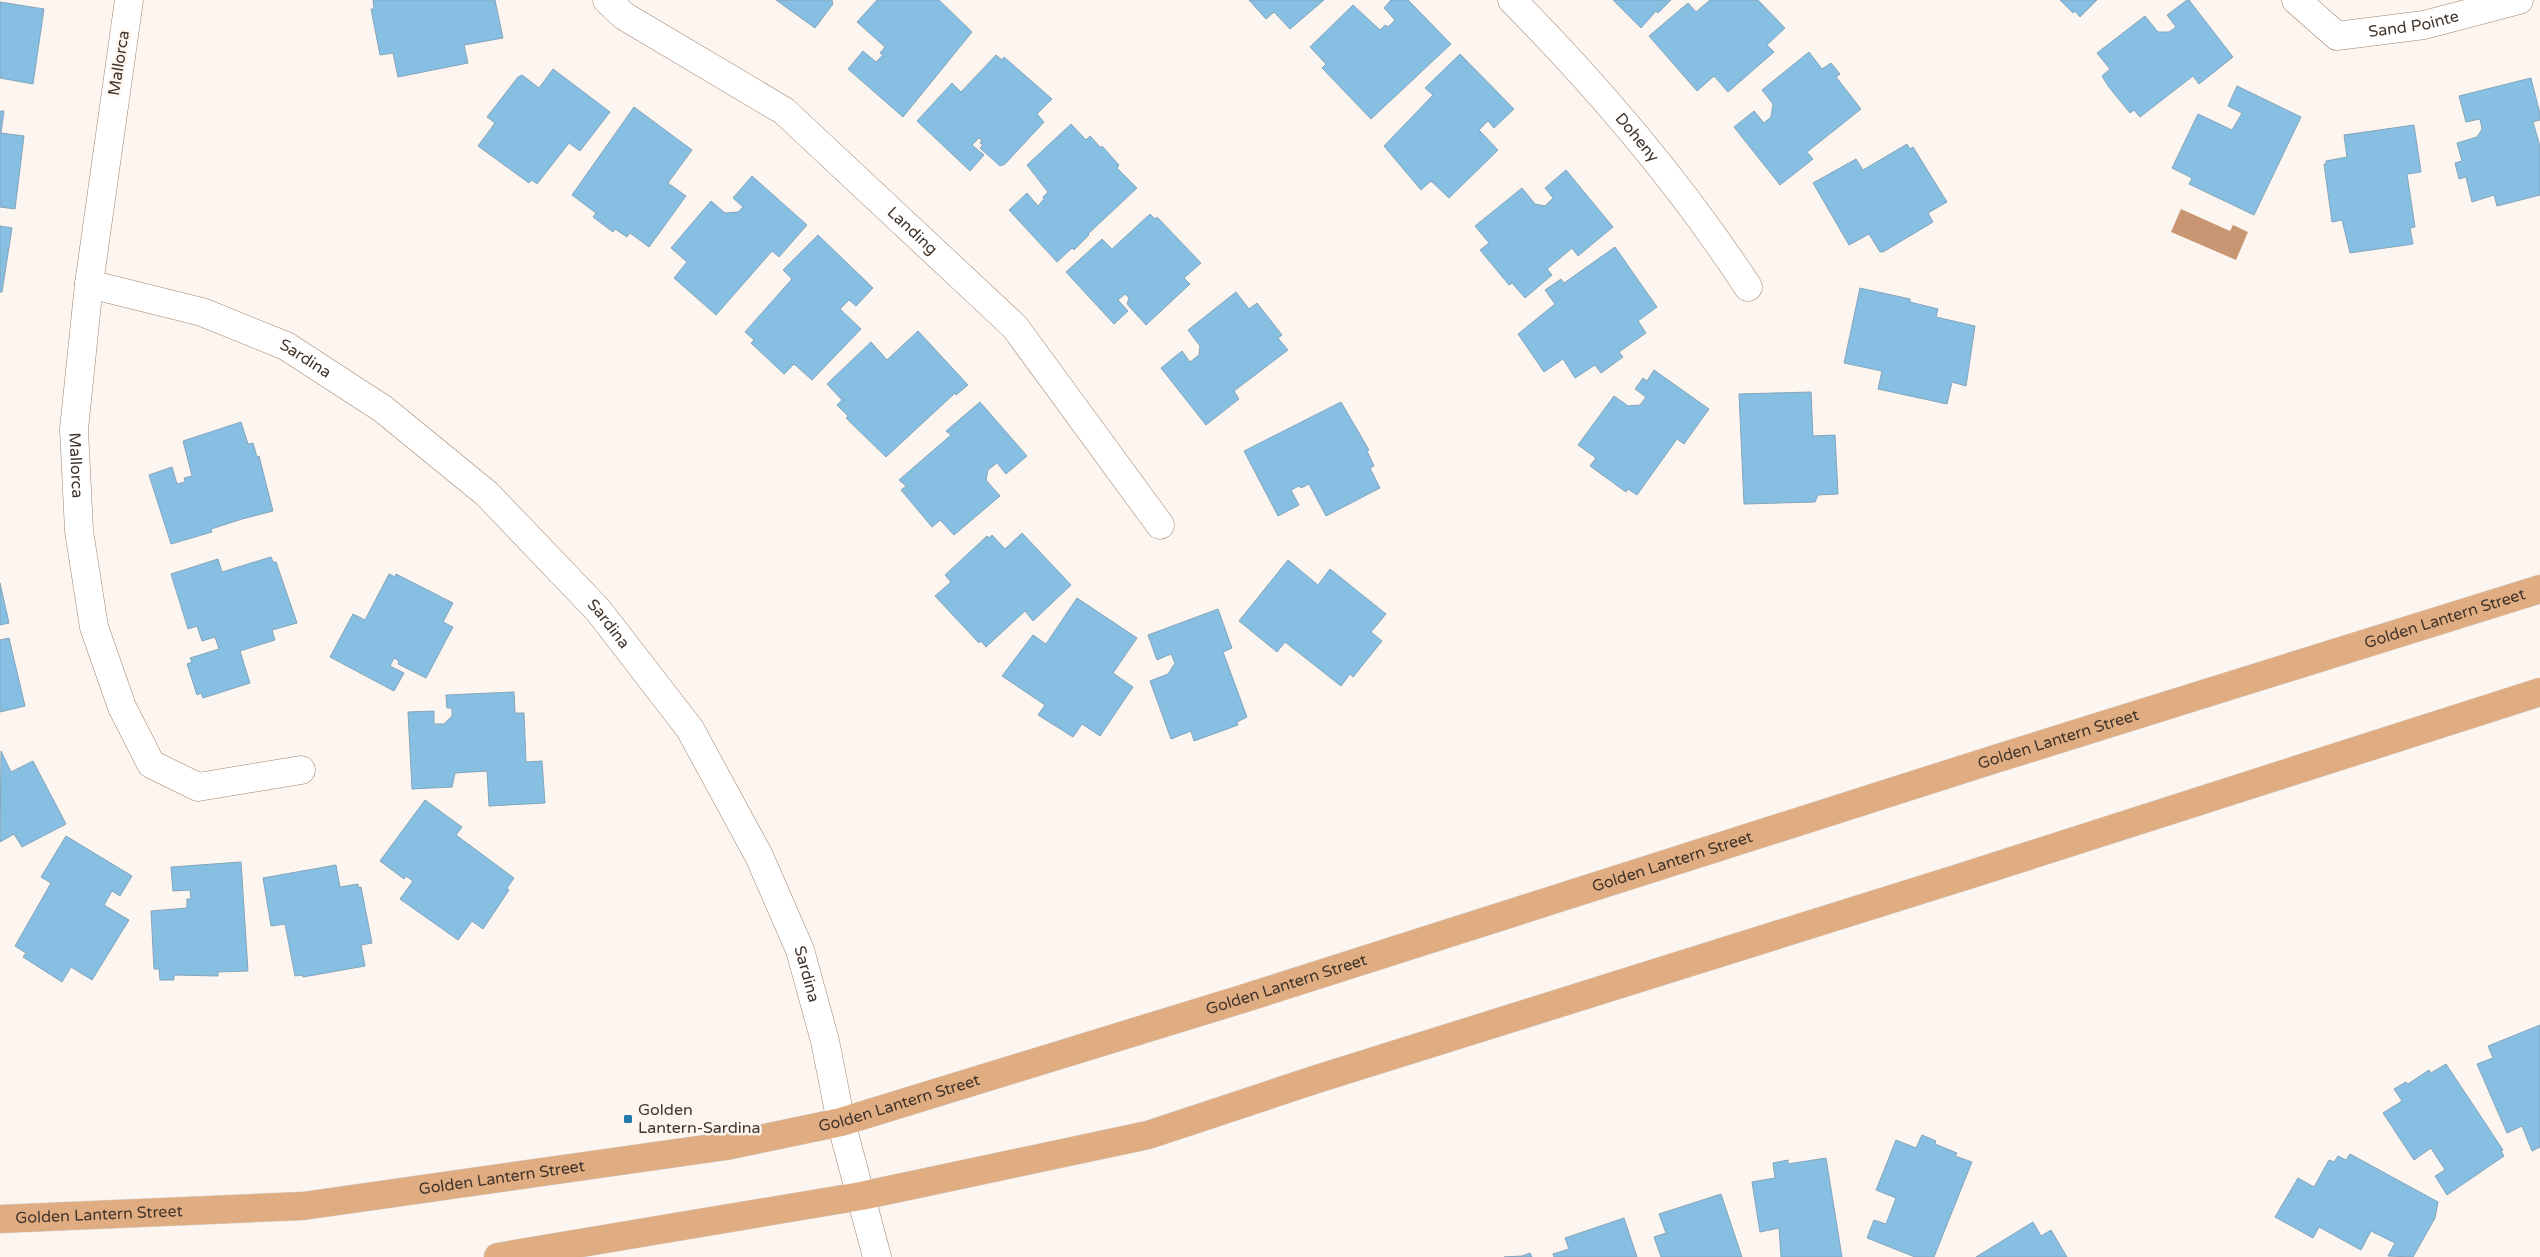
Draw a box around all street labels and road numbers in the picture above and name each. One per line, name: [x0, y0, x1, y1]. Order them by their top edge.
street label: Sand Pointe: [2367, 6, 2461, 42]
street label: Mallorca: [104, 29, 134, 97]
street label: Doheny: [1611, 109, 1664, 167]
street label: Landing: [883, 202, 942, 259]
street label: Sardina: [277, 335, 335, 383]
street label: Mallorca: [64, 432, 87, 499]
street label: Golden Lantern Street: [2362, 584, 2528, 653]
street label: Sardina: [583, 595, 634, 653]
street label: Golden Lantern Street: [1975, 705, 2141, 774]
street label: Golden Lantern Street: [1589, 827, 1755, 897]
street label: Sardina: [789, 944, 824, 1004]
street label: Golden Lantern Street: [1203, 950, 1369, 1019]
street label: Golden Lantern Street: [817, 1070, 982, 1136]
street label: Golden Lantern Street: [417, 1156, 586, 1199]
street label: Golden Lantern Street: [15, 1201, 183, 1228]

